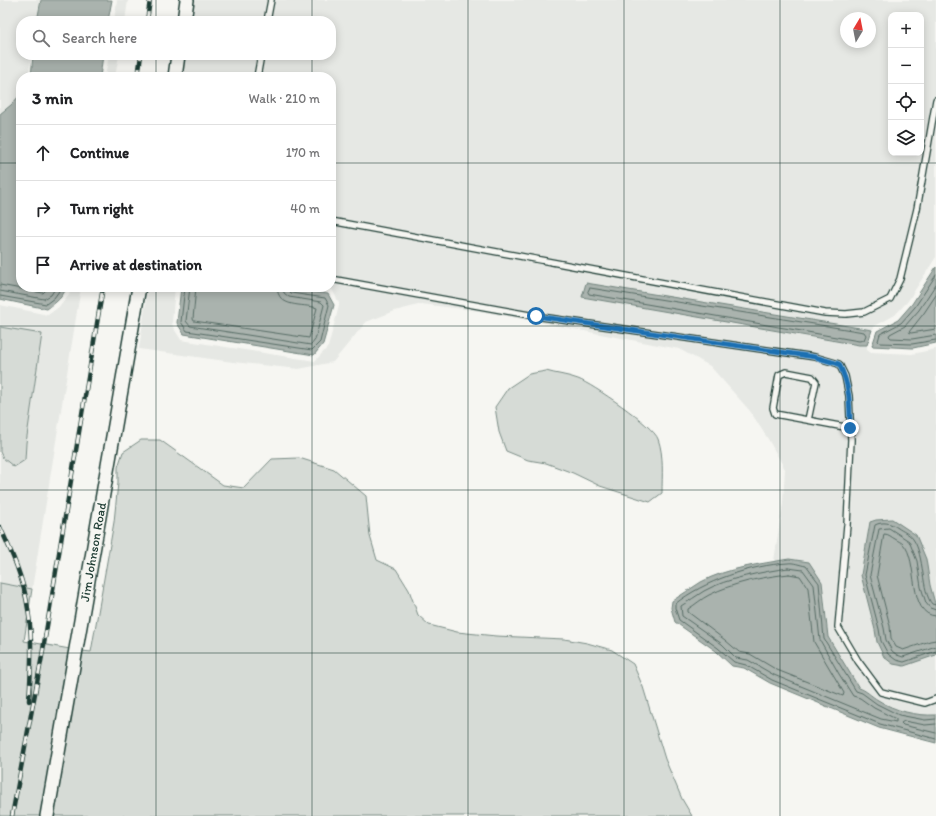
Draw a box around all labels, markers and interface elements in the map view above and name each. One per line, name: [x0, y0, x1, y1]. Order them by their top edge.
north arrow: [840, 12, 876, 48]
map controls: [888, 12, 924, 156]
button: +: [888, 12, 924, 48]
search box: [16, 16, 336, 60]
icon: search: [30, 27, 52, 49]
text: Search here: [62, 29, 137, 47]
button: −: [888, 48, 924, 84]
button: locate: [888, 84, 924, 120]
text: 3 min: [32, 88, 73, 108]
text: Walk · 210 m: [249, 91, 320, 106]
button: layers: [888, 120, 924, 156]
icon: ahead: [32, 142, 54, 164]
text: Continue: [70, 144, 129, 162]
text: 170 m: [286, 145, 320, 160]
icon: right: [32, 198, 54, 220]
text: Turn right: [70, 200, 134, 218]
text: 40 m: [290, 201, 320, 216]
icon: arrive: [32, 254, 54, 276]
text: Arrive at destination: [70, 256, 202, 274]
route start: [527, 307, 545, 325]
route end: [841, 419, 859, 437]
street label: Jim Johnson Road: [77, 501, 109, 603]

